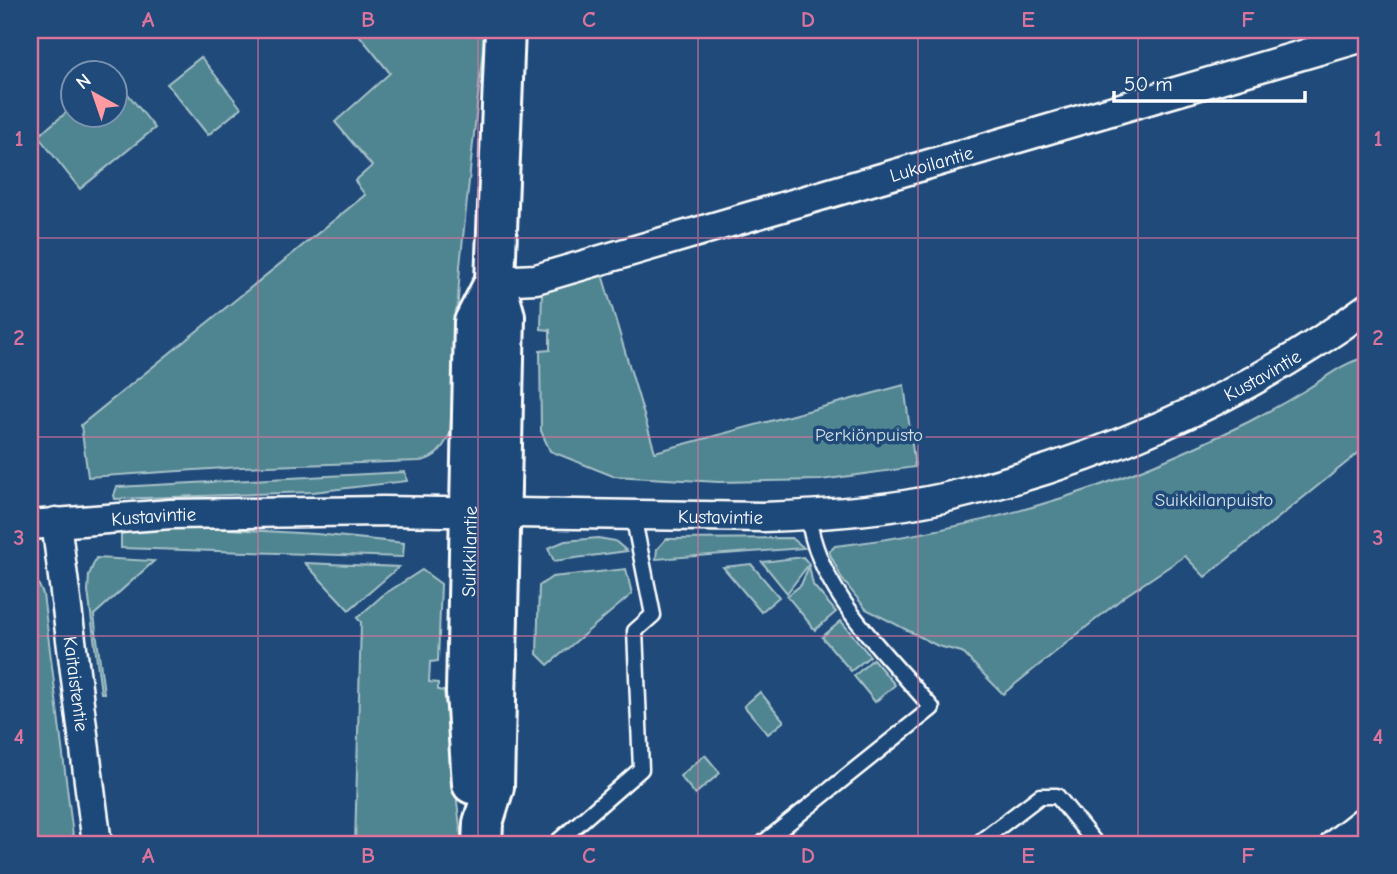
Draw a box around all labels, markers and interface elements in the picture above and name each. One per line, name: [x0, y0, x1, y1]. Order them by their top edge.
text: A: [142, 6, 155, 33]
text: B: [361, 6, 375, 33]
text: C: [582, 6, 596, 33]
text: D: [801, 6, 815, 33]
text: E: [1021, 6, 1035, 33]
text: F: [1241, 6, 1255, 33]
north arrow: [60, 60, 130, 130]
scale bar: [1114, 60, 1304, 104]
text: N: [72, 69, 96, 94]
text: 50 m: [1124, 72, 1173, 96]
text: 1: [14, 125, 24, 152]
text: 1: [1373, 125, 1383, 152]
street label: Lukoilantie: [887, 142, 976, 187]
text: 2: [13, 324, 25, 351]
text: 2: [1372, 324, 1384, 351]
street label: Kustavintie: [1220, 345, 1305, 406]
park label: Perkiönpuisto: [815, 424, 923, 446]
park label: Suikkilanpuisto: [1155, 489, 1273, 511]
street label: Kustavintie: [110, 504, 196, 531]
street label: Suikkilantie: [458, 505, 482, 597]
street label: Kustavintie: [678, 506, 763, 529]
text: 3: [13, 524, 25, 551]
text: 3: [1372, 524, 1384, 551]
street label: Kaitaistentie: [59, 635, 93, 733]
text: 4: [14, 723, 25, 750]
text: 4: [1373, 723, 1384, 750]
text: A: [142, 842, 155, 869]
text: B: [361, 842, 375, 869]
text: C: [582, 842, 596, 869]
text: D: [801, 842, 815, 869]
text: E: [1021, 842, 1035, 869]
text: F: [1241, 842, 1255, 869]

